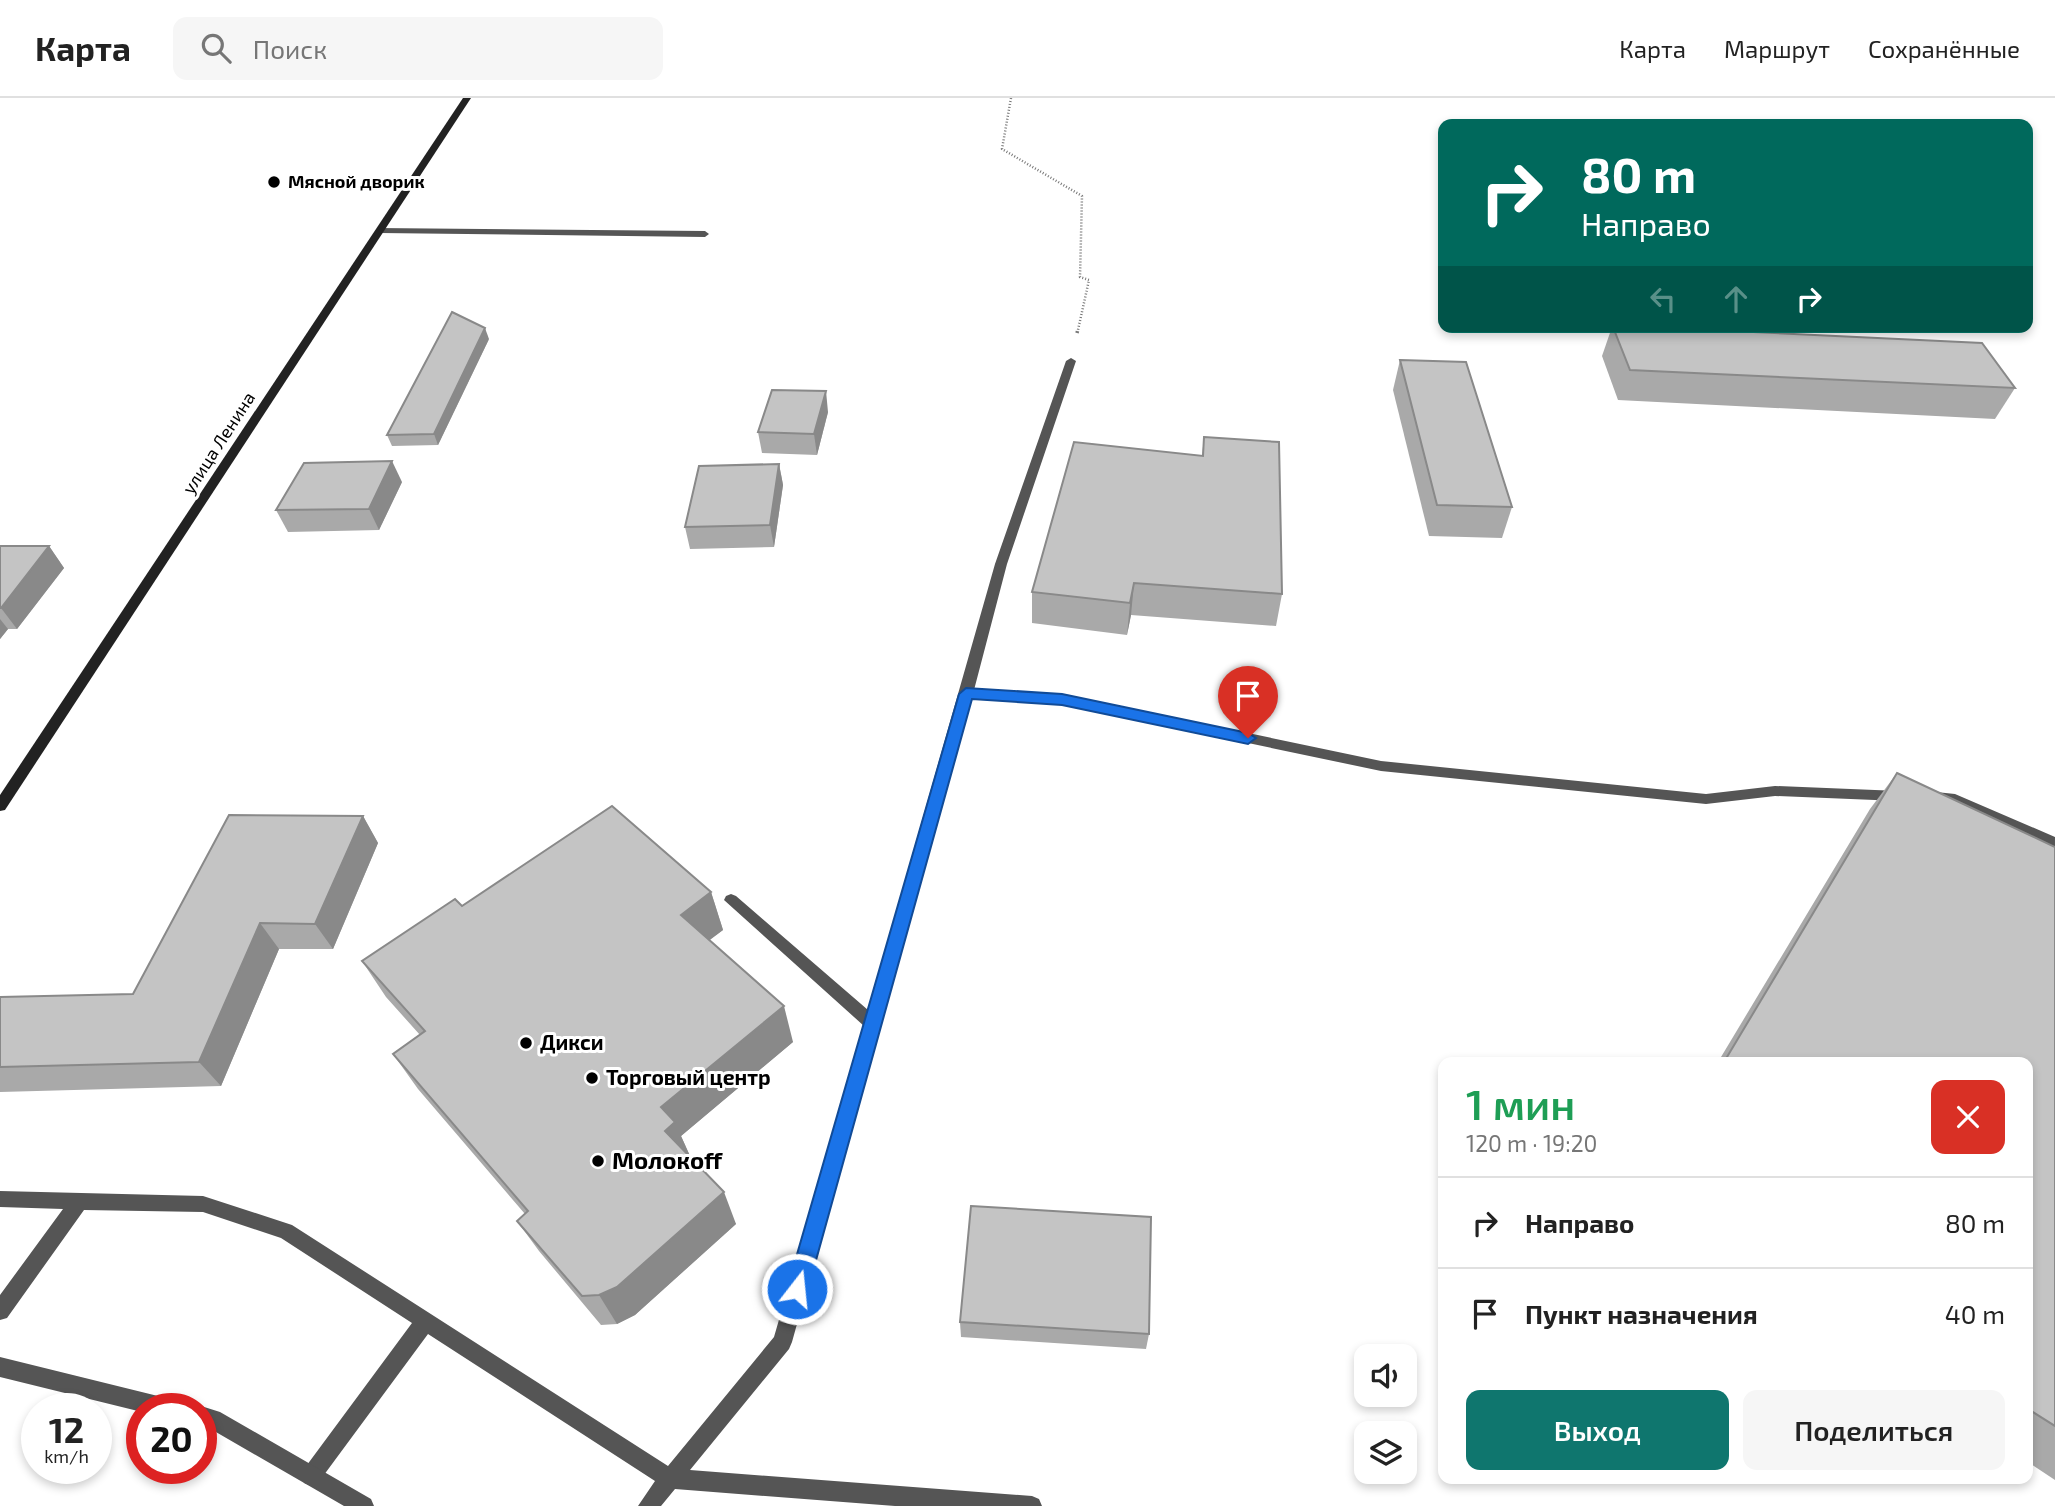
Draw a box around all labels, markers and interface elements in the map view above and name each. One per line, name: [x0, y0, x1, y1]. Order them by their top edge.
search box: [173, 17, 663, 80]
text: Карта: [35, 28, 131, 68]
icon: search: [197, 29, 235, 67]
text: Поиск: [253, 33, 327, 64]
text: Карта: [1619, 34, 1686, 63]
text: Маршрут: [1724, 34, 1830, 63]
text: Сохранённые: [1868, 34, 2020, 63]
text: 80 m: [1581, 144, 1696, 203]
icon: right: [1466, 147, 1557, 238]
place label: Мясной дворик: [288, 170, 425, 192]
marker: Мясной дворик: [266, 174, 282, 190]
text: Направо: [1581, 204, 1711, 242]
icon: left: [1644, 280, 1682, 318]
icon: ahead: [1717, 280, 1755, 318]
icon: right: [1790, 280, 1828, 318]
street label: улица Ленина: [177, 387, 259, 498]
pin: [1218, 666, 1278, 738]
icon: arrive: [1229, 677, 1267, 715]
place label: Дикси: [540, 1029, 604, 1054]
marker: Дикси: [518, 1035, 534, 1051]
place label: Торговый центр: [606, 1064, 771, 1089]
marker: Торговый центр: [584, 1070, 600, 1086]
text: 1 мин: [1466, 1078, 1575, 1128]
button: close: [1931, 1080, 2005, 1154]
text: 120 m · 19:20: [1466, 1129, 1597, 1157]
place label: Молокоff: [612, 1145, 723, 1174]
marker: Молокоff: [590, 1153, 606, 1169]
icon: right: [1466, 1204, 1504, 1242]
text: Направо: [1525, 1207, 1634, 1238]
text: 80 m: [1945, 1207, 2005, 1238]
position arrow: [760, 1252, 834, 1326]
icon: arrive: [1466, 1295, 1504, 1333]
text: Пункт назначения: [1525, 1298, 1758, 1329]
text: 40 m: [1945, 1298, 2005, 1329]
map controls: [1354, 1344, 1417, 1484]
button: sound: [1354, 1344, 1417, 1407]
button: Выход: [1466, 1390, 1729, 1470]
button: Поделиться: [1743, 1390, 2005, 1470]
speed limit sign: 20: [126, 1393, 217, 1484]
text: 12: [49, 1408, 84, 1450]
button: layers: [1354, 1421, 1417, 1484]
text: km/h: [44, 1445, 89, 1467]

